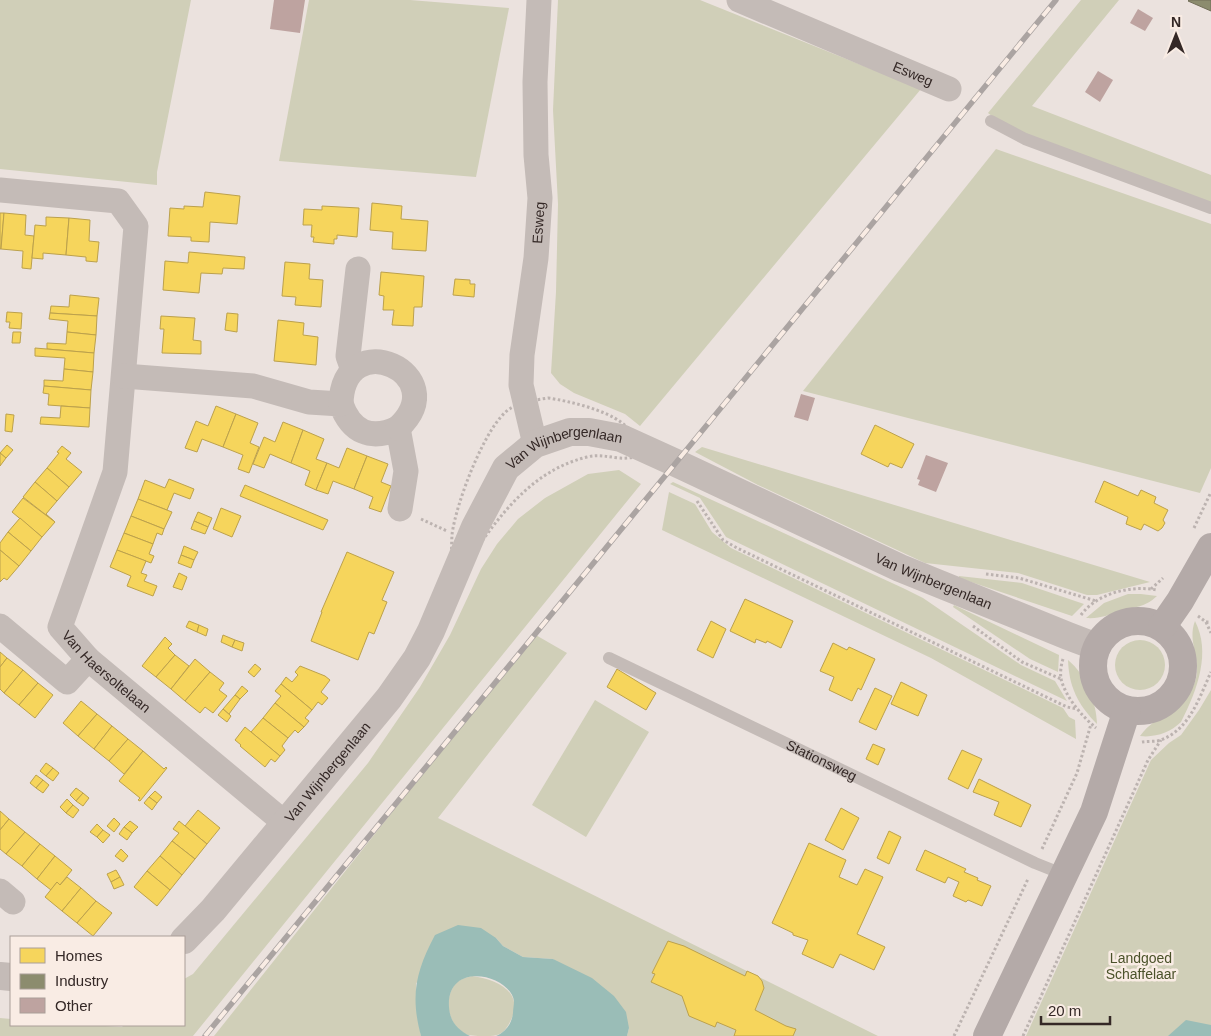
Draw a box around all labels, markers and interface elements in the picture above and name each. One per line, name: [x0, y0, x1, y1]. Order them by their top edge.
north arrow: [1151, 10, 1201, 60]
text: N: [1171, 14, 1181, 30]
street label: Esweg: [891, 58, 936, 89]
street label: Esweg: [529, 201, 548, 244]
street label: Van Wijnbergenlaan: [503, 424, 624, 473]
street label: Van Wijnbergenlaan: [872, 549, 994, 612]
street label: Van Haersoltelaan: [59, 627, 154, 716]
street label: Van Wijnbergenlaan: [281, 719, 374, 825]
street label: Stationsweg: [784, 737, 860, 784]
legend: [10, 936, 185, 1026]
text: Homes: [55, 947, 103, 964]
park label: Landgoed Schaffelaar: [1106, 950, 1177, 982]
text: Industry: [55, 972, 109, 989]
scale bar: [1041, 994, 1110, 1026]
text: Other: [55, 997, 93, 1014]
text: 20 m: [1048, 1002, 1081, 1019]

